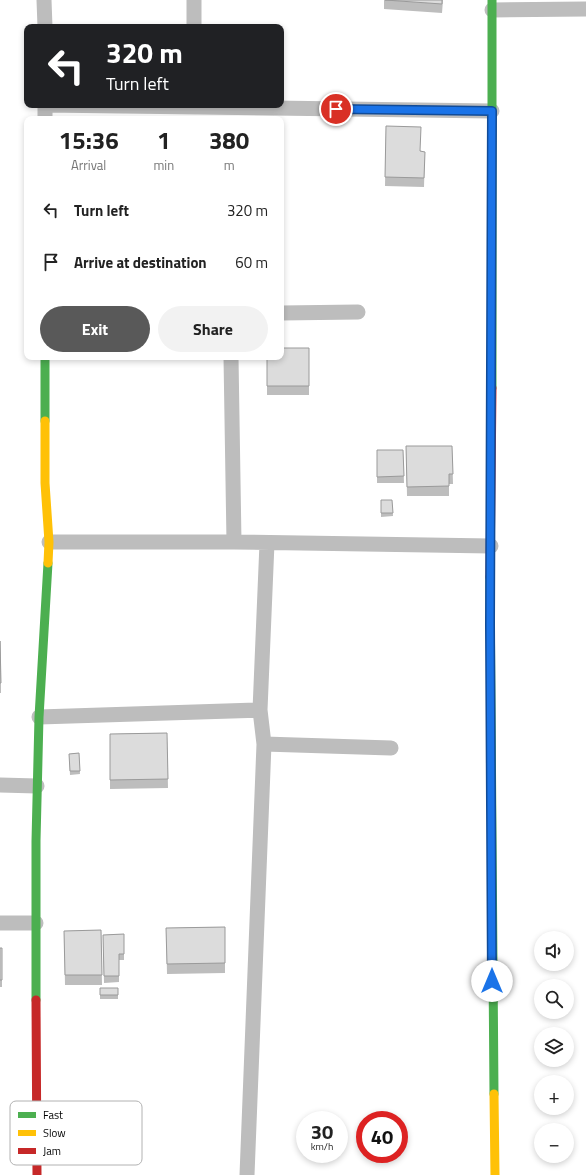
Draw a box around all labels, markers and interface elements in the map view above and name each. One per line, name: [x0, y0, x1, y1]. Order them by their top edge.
text: 320 m: [106, 31, 183, 74]
icon: left: [40, 40, 92, 92]
text: Turn left: [106, 70, 169, 97]
pin: [319, 92, 353, 126]
icon: arrive: [325, 98, 347, 120]
text: 15:36: [59, 122, 119, 158]
text: 1: [157, 122, 171, 158]
text: 380: [209, 122, 249, 158]
text: Arrival: [71, 155, 106, 175]
text: min: [153, 155, 174, 175]
text: m: [224, 155, 235, 175]
icon: left: [40, 199, 62, 221]
text: Turn left: [74, 199, 129, 222]
text: 320 m: [227, 199, 268, 222]
icon: arrive: [40, 251, 62, 273]
text: Arrive at destination: [74, 251, 207, 274]
text: 60 m: [235, 251, 268, 274]
button: Exit: [40, 306, 150, 352]
button: Share: [158, 306, 268, 352]
map controls: [534, 931, 574, 1163]
button: sound: [534, 931, 574, 971]
position arrow: [471, 960, 513, 1002]
button: search: [534, 979, 574, 1019]
button: layers: [534, 1027, 574, 1067]
button: +: [534, 1075, 574, 1115]
legend: [10, 1101, 142, 1165]
text: Fast: [43, 1107, 63, 1123]
speed limit sign: 40: [356, 1111, 408, 1163]
text: 30: [311, 1116, 333, 1147]
button: −: [534, 1123, 574, 1163]
text: Slow: [43, 1125, 66, 1141]
text: km/h: [311, 1139, 333, 1154]
text: Jam: [43, 1143, 61, 1159]

